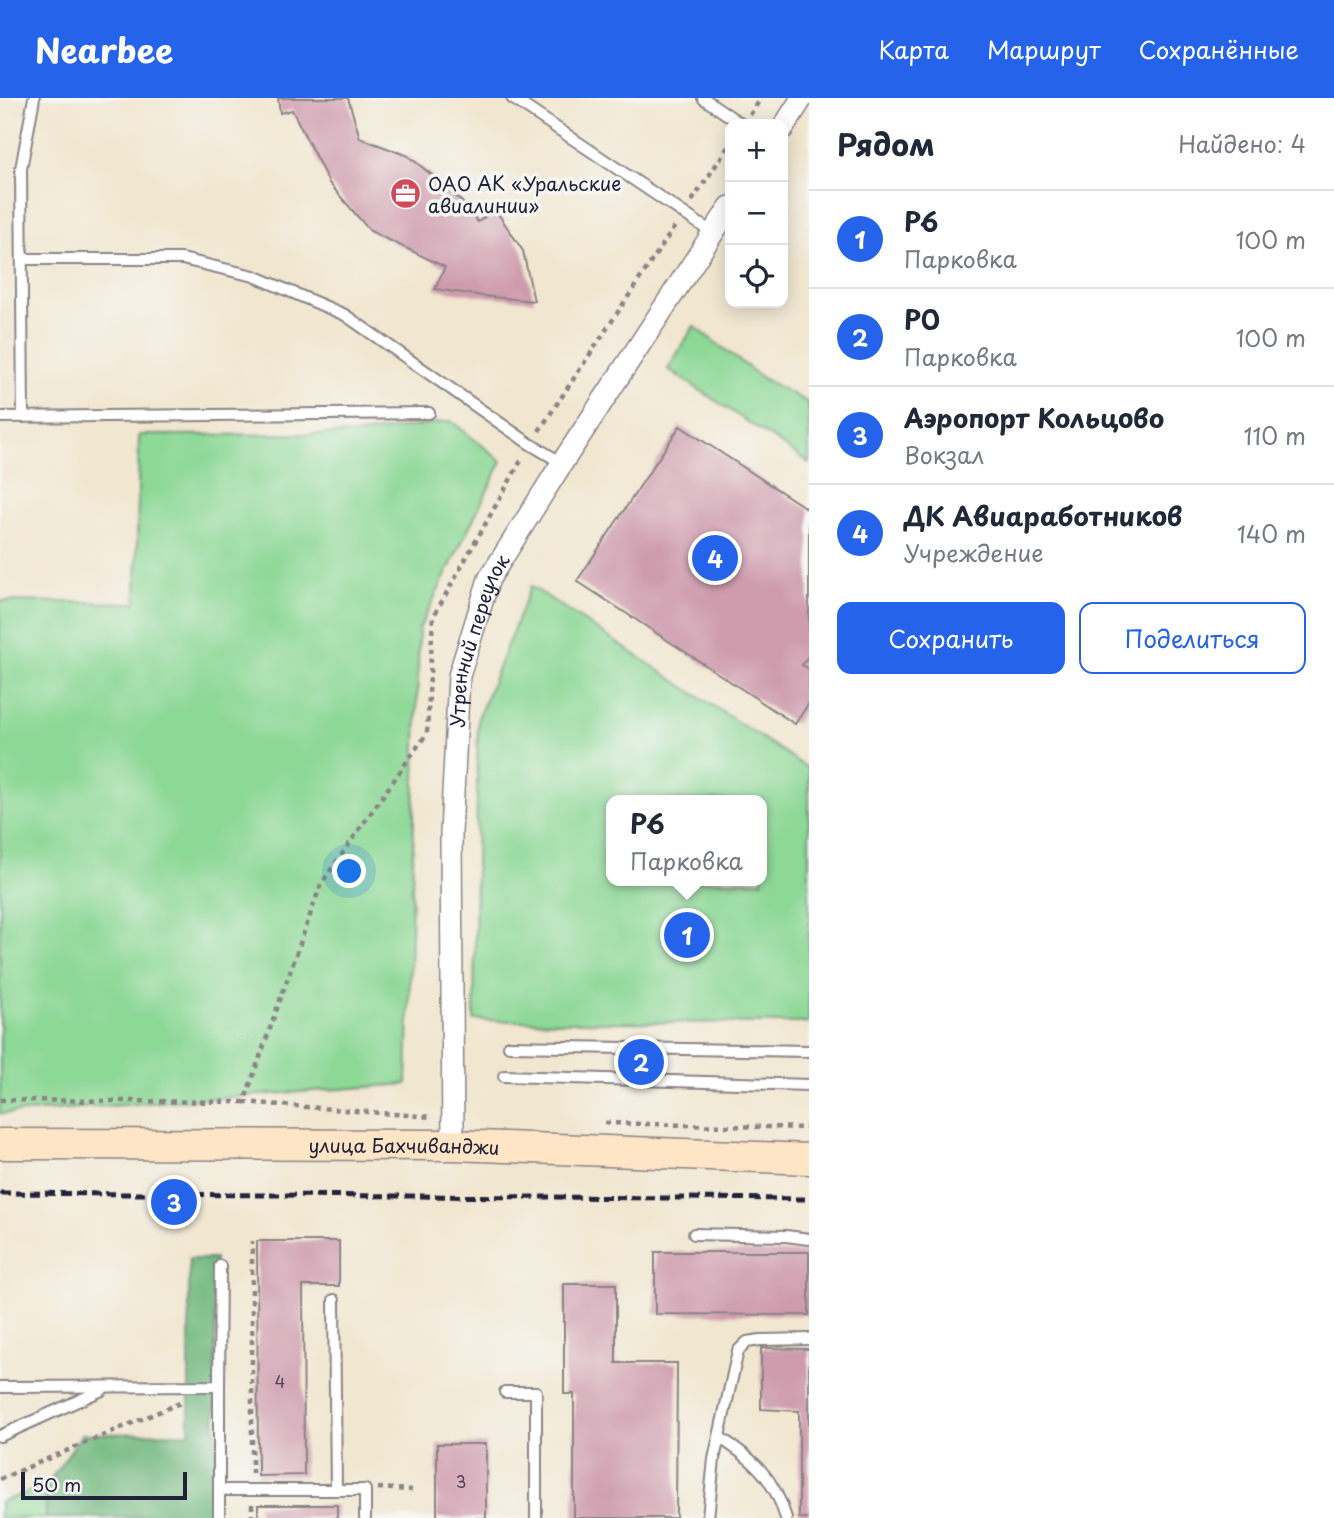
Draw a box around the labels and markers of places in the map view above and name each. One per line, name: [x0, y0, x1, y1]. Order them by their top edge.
place label: ОАО АК «Уральские авиалинии»: [428, 169, 621, 219]
office icon: ОАО АК «Уральские авиалинии»: [388, 177, 422, 211]
pin: 4: [692, 532, 738, 584]
pin: 1: [664, 909, 710, 961]
pin: 2: [618, 1036, 664, 1088]
pin: 3: [151, 1176, 197, 1228]

